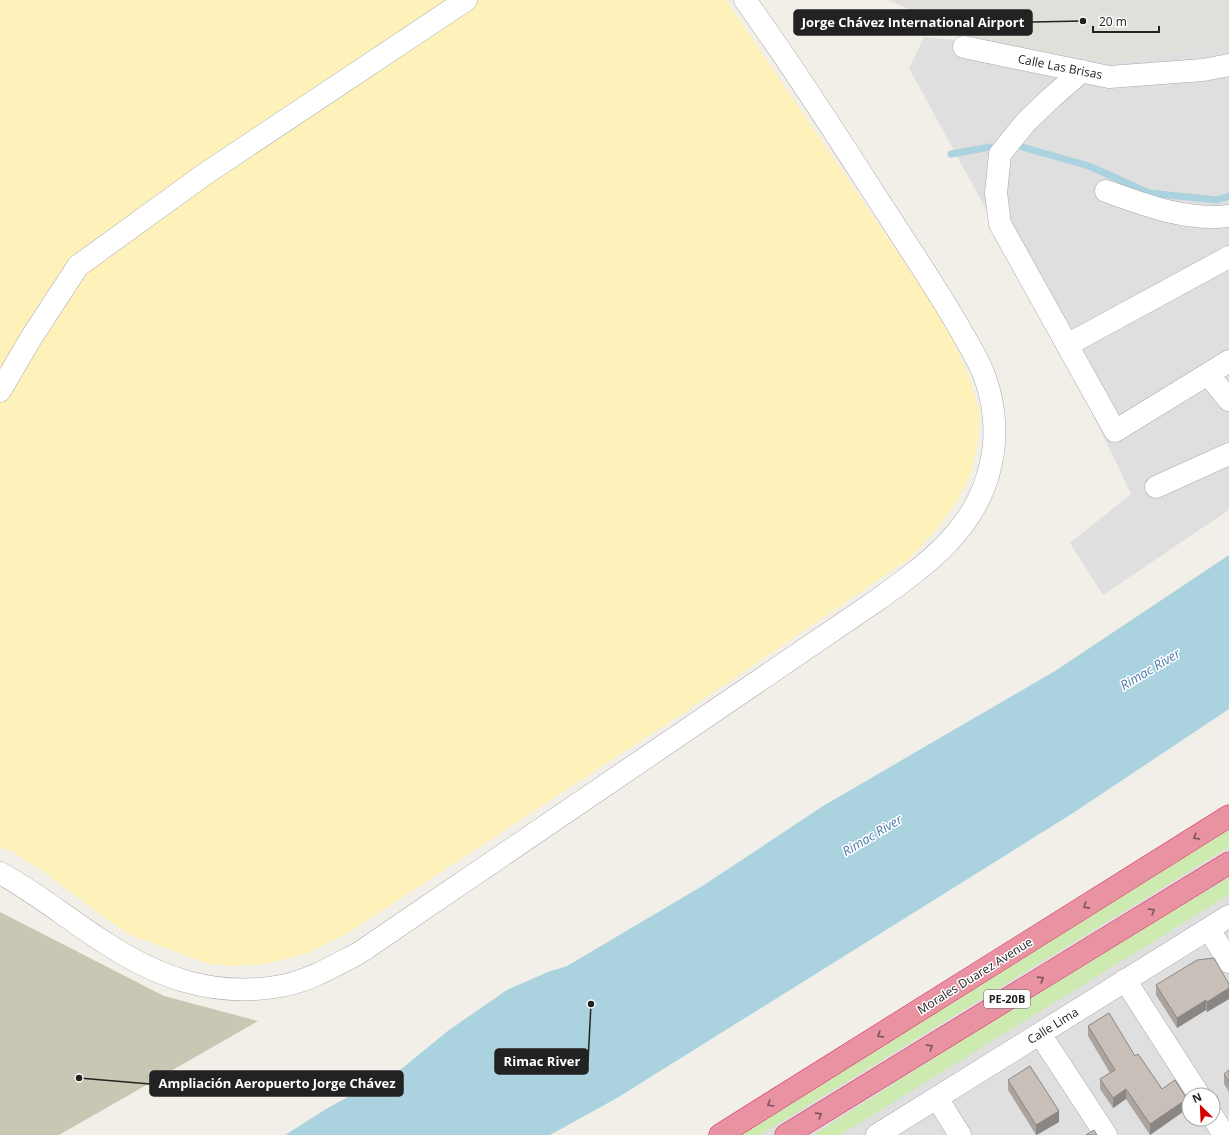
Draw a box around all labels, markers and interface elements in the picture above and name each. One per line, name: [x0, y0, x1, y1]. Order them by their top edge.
scale bar: [1093, 8, 1159, 34]
callout: Jorge Chávez International Airport: [794, 10, 1032, 35]
text: Jorge Chávez International Airport: [801, 13, 1025, 31]
text: 20 m: [1099, 13, 1127, 30]
street label: Calle Las Brisas: [1016, 50, 1104, 83]
water label: Rimac River: [1117, 644, 1184, 694]
water label: Rimac River: [839, 810, 906, 860]
one-way arrow: [1193, 832, 1200, 840]
one-way arrow: [1083, 901, 1090, 909]
one-way arrow: [1148, 908, 1155, 915]
street label: Morales Duarez Avenue: [914, 933, 1036, 1018]
one-way arrow: [1037, 976, 1044, 983]
road number: PE-20B: [984, 990, 1030, 1008]
street label: Calle Lima: [1024, 1003, 1082, 1048]
one-way arrow: [877, 1030, 884, 1038]
one-way arrow: [926, 1044, 933, 1051]
callout: Rimac River: [495, 1049, 588, 1074]
text: Rimac River: [504, 1052, 580, 1070]
callout: Ampliación Aeropuerto Jorge Chávez: [150, 1071, 403, 1096]
text: Ampliación Aeropuerto Jorge Chávez: [158, 1074, 396, 1092]
north arrow: [1181, 1087, 1221, 1127]
text: N: [1190, 1089, 1204, 1106]
one-way arrow: [767, 1099, 774, 1107]
one-way arrow: [815, 1112, 822, 1119]

